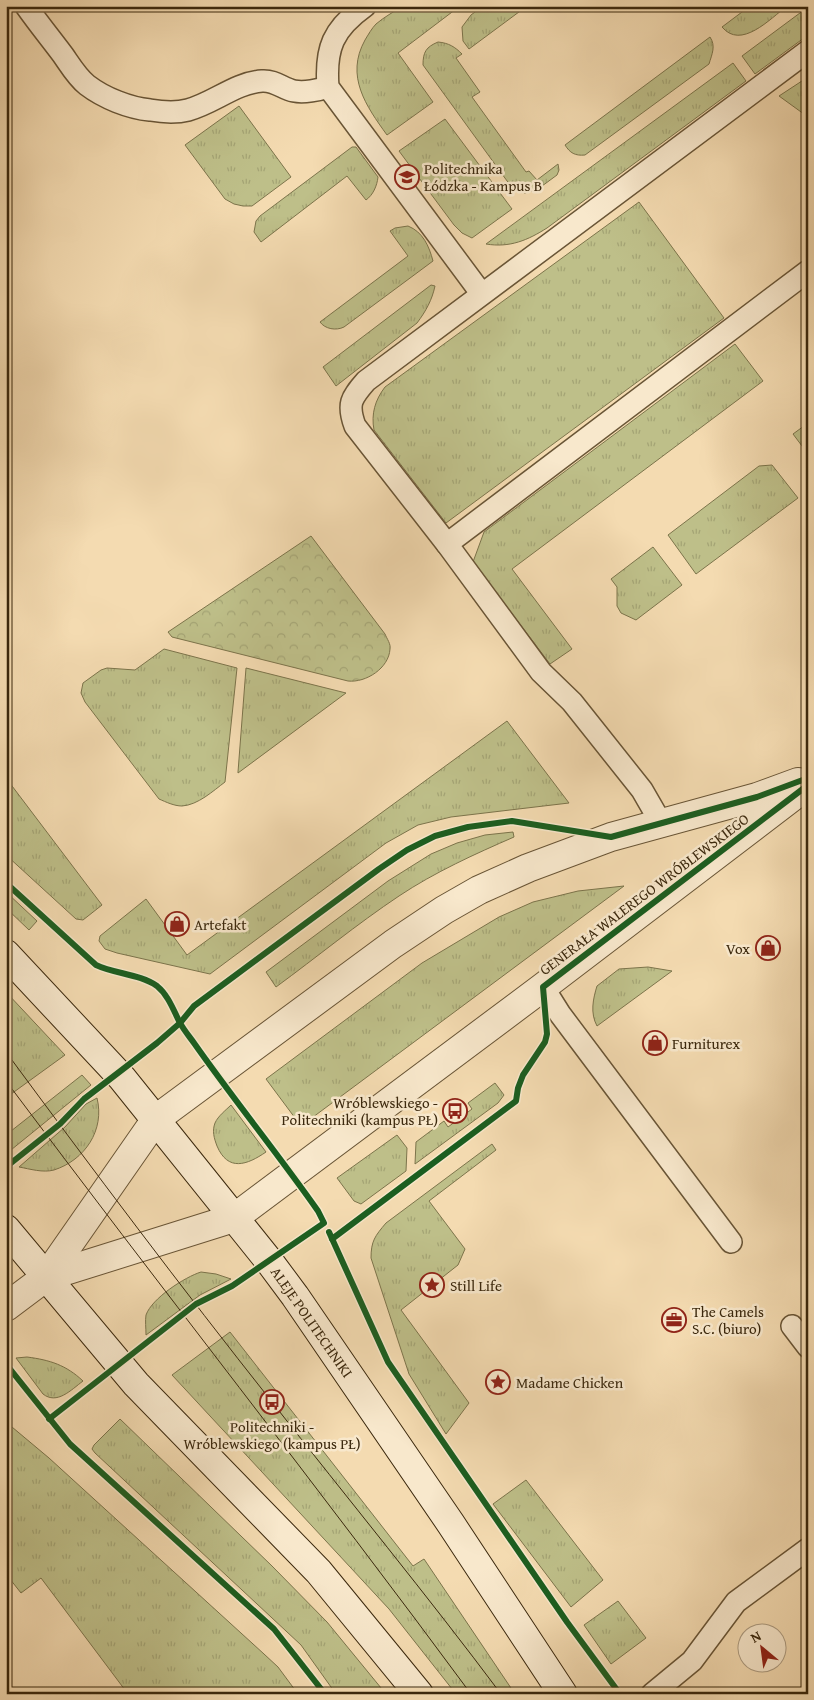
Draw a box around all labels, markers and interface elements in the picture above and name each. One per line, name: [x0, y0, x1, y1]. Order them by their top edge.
place label: Politechnika Łódzka - Kampus B: [424, 158, 542, 196]
school or university icon: Politechnika Łódzka - Kampus B: [394, 164, 420, 190]
street label: GENERAŁA WALEREGO WRÓBLEWSKIEGO: [535, 808, 753, 980]
shop icon: Artefakt: [164, 911, 190, 937]
place label: Artefakt: [194, 914, 247, 935]
shop icon: Vox: [755, 935, 781, 961]
place label: Vox: [726, 938, 750, 959]
shop icon: Furniturex: [642, 1030, 668, 1056]
place label: Furniturex: [672, 1033, 740, 1054]
place label: Wróblewskiego - Politechniki (kampus PŁ): [281, 1092, 438, 1130]
bus stop icon: Wróblewskiego - Politechniki (kampus PŁ): [442, 1098, 468, 1124]
street label: ALEJE POLITECHNIKI: [266, 1262, 358, 1382]
place icon: Still Life: [419, 1272, 445, 1298]
place label: Still Life: [450, 1275, 502, 1296]
place label: The Camels S.C. (biuro): [692, 1301, 764, 1339]
office icon: The Camels S.C. (biuro): [661, 1307, 687, 1333]
place icon: Madame Chicken: [485, 1369, 511, 1395]
place label: Madame Chicken: [516, 1372, 624, 1393]
bus stop icon: Politechniki - Wróblewskiego (kampus PŁ): [259, 1389, 285, 1415]
place label: Politechniki - Wróblewskiego (kampus PŁ): [184, 1416, 360, 1454]
north arrow: [736, 1622, 786, 1672]
text: N: [747, 1625, 765, 1648]

